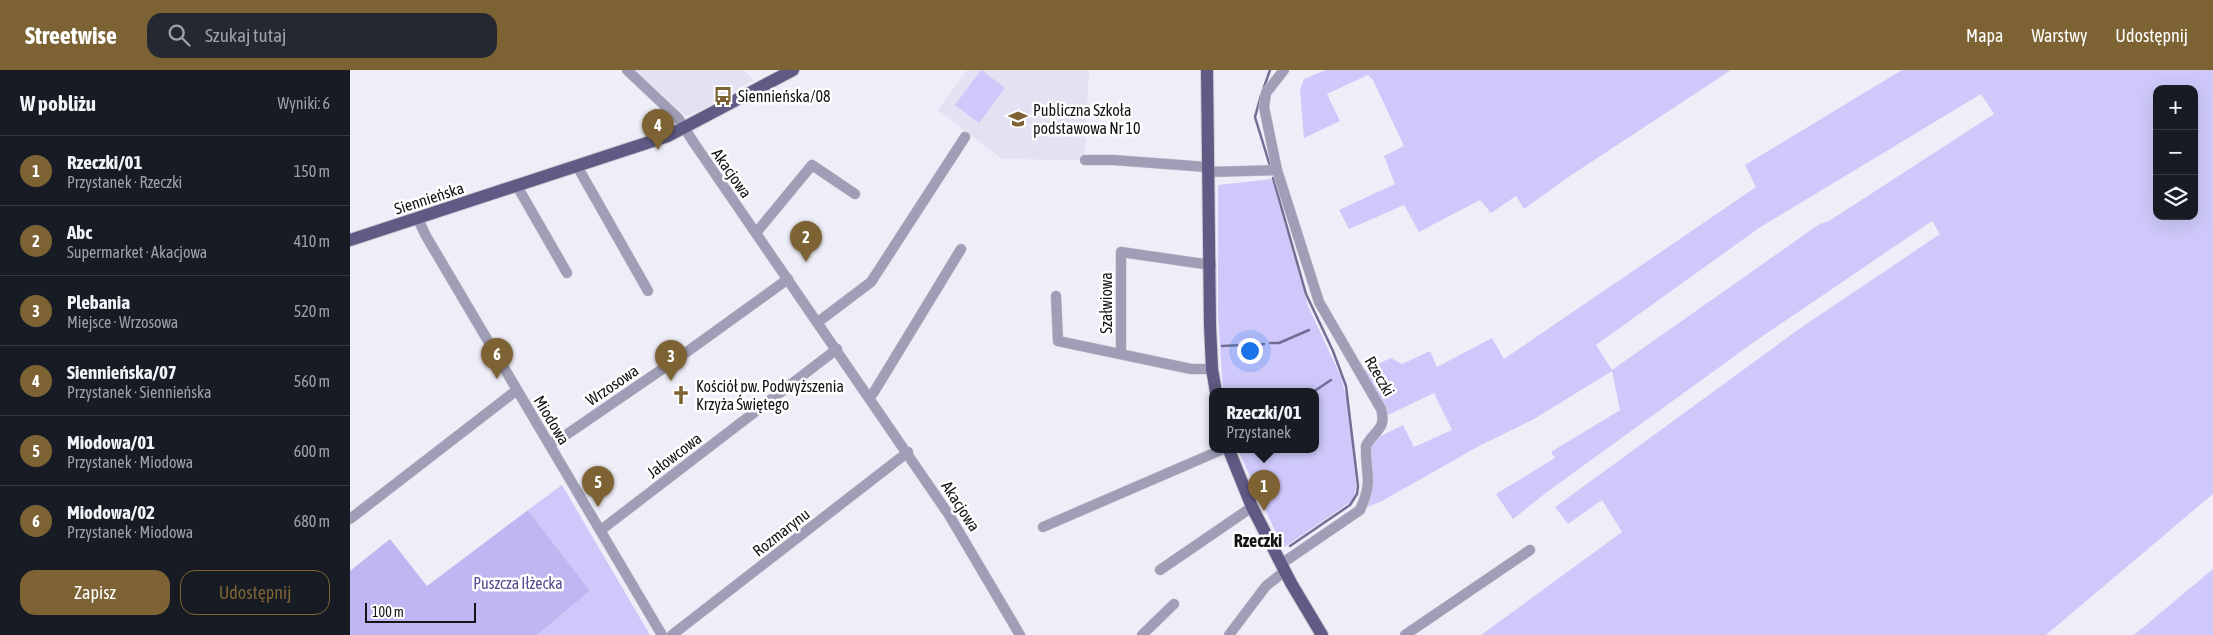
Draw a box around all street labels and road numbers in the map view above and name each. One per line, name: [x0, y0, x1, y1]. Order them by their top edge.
street label: Akacjowa: [708, 145, 755, 202]
street label: Siennieńska: [392, 178, 466, 218]
street label: Szałwiowa: [1097, 272, 1115, 334]
street label: Rzeczki: [1362, 353, 1398, 399]
street label: Wrzosowa: [582, 361, 642, 409]
street label: Miodowa: [530, 392, 574, 448]
street label: Jałowcowa: [643, 429, 705, 481]
street label: Akacjowa: [937, 478, 984, 535]
street label: Rozmarynu: [749, 504, 814, 560]

